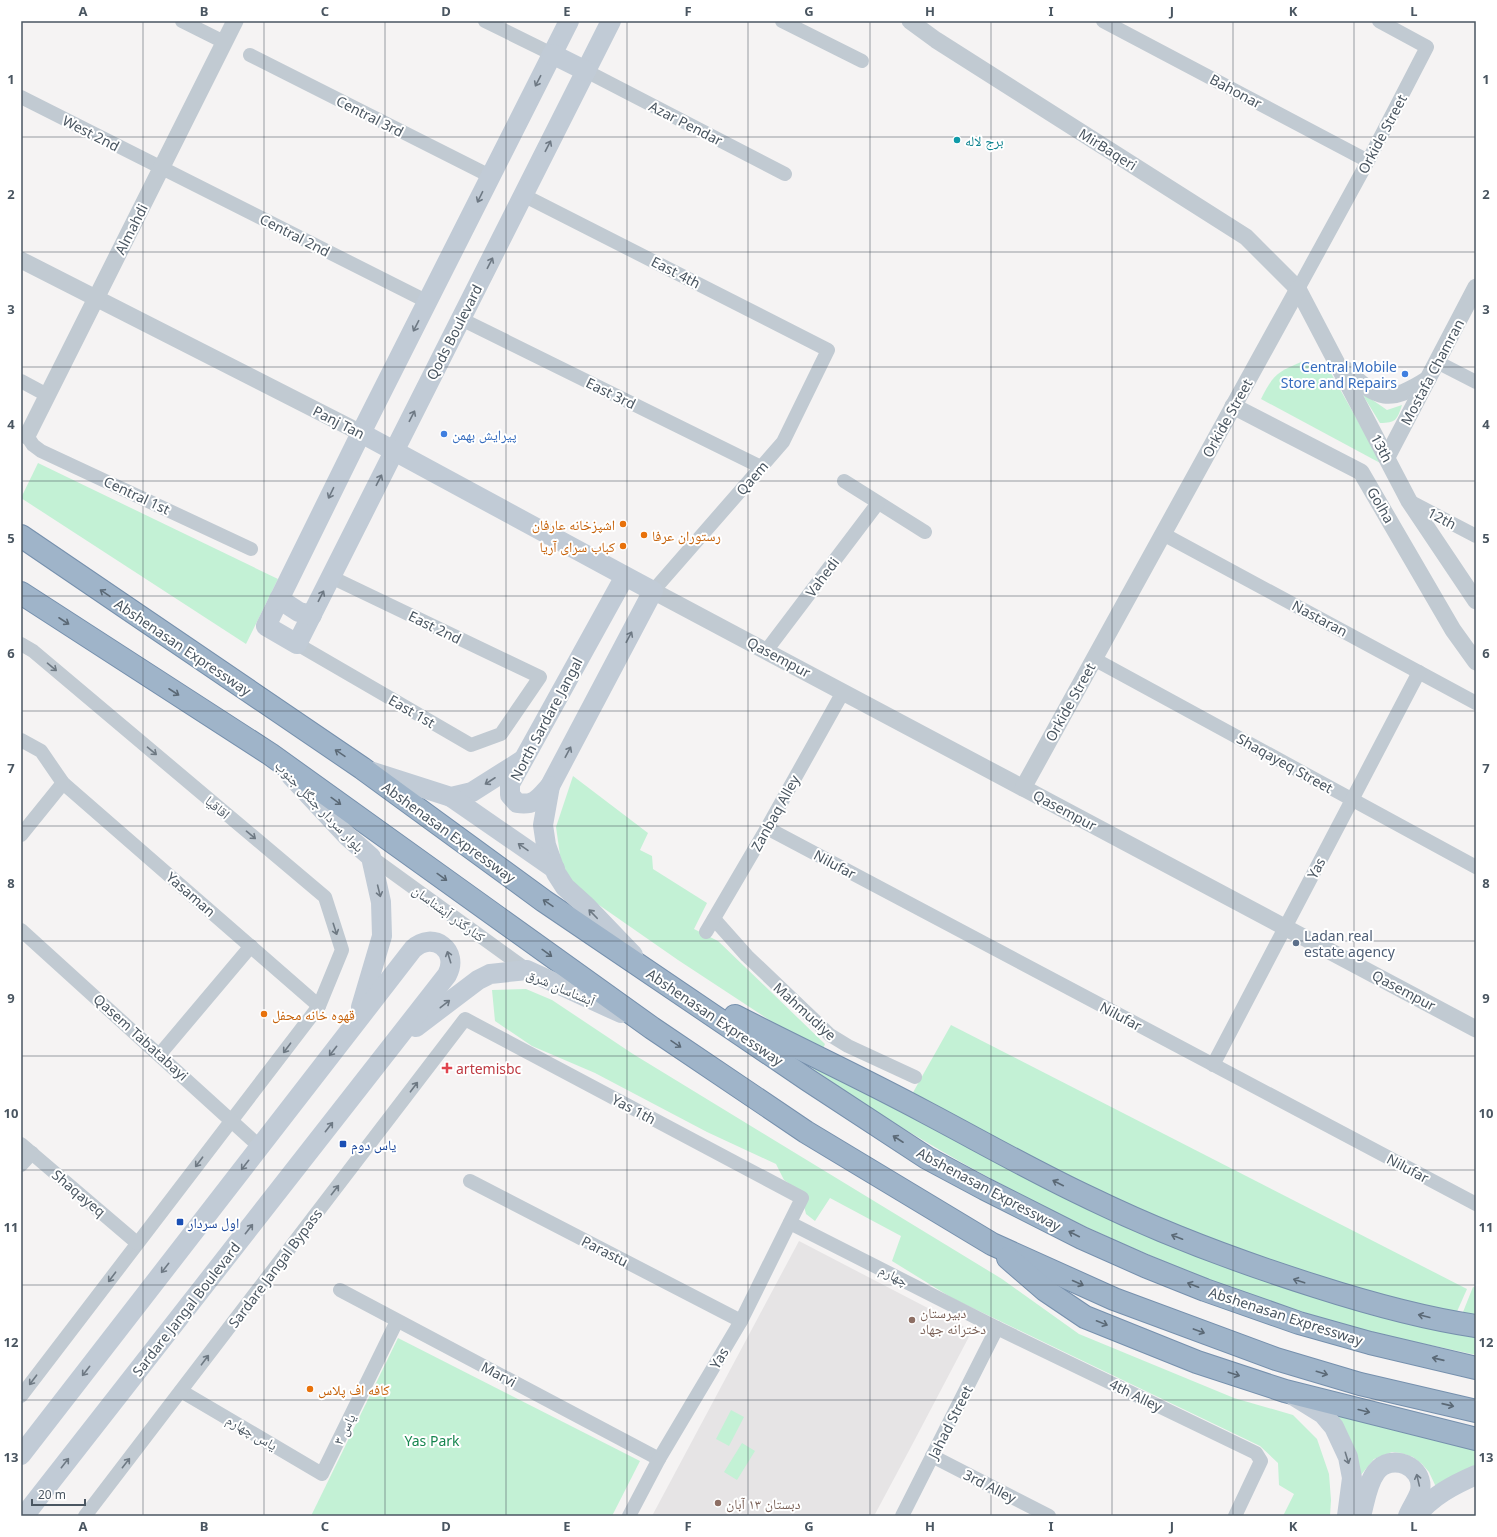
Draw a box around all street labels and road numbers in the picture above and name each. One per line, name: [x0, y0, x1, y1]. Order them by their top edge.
street label: Bahonar: [1207, 69, 1266, 113]
street label: Central 3rd: [333, 91, 407, 141]
street label: Orkide Street: [1353, 91, 1411, 177]
street label: Azar Pendar: [646, 96, 726, 150]
street label: West 2nd: [59, 111, 123, 155]
street label: MirBaqeri: [1075, 124, 1141, 174]
street label: Almahdi: [110, 200, 152, 258]
street label: Central 2nd: [257, 209, 333, 261]
street label: East 4th: [648, 252, 704, 292]
street label: Qods Boulevard: [422, 281, 486, 383]
street label: Mostafa Chamran: [1396, 316, 1468, 428]
street label: East 3rd: [583, 373, 639, 413]
street label: Orkide Street: [1198, 375, 1256, 461]
street label: Panj Tan: [310, 401, 368, 443]
street label: 13th: [1367, 430, 1397, 466]
street label: Qaem: [732, 457, 772, 499]
street label: Central 1st: [101, 471, 173, 519]
street label: Golha: [1363, 483, 1399, 527]
street label: 12th: [1424, 503, 1460, 533]
street label: Vahedi: [801, 553, 843, 601]
street label: Abshenasan Expressway: [111, 594, 256, 700]
street label: Nastaran: [1289, 595, 1351, 641]
street label: East 2nd: [406, 606, 464, 648]
street label: Qasempur: [744, 632, 814, 682]
street label: North Sardare Jangal: [505, 654, 587, 784]
street label: Orkide Street: [1041, 659, 1099, 745]
street label: East 1st: [385, 690, 439, 732]
street label: Shaqayeq Street: [1234, 729, 1336, 797]
street label: بلوار سردار جنگل جنوب: [271, 756, 369, 856]
street label: Zanbaq Alley: [746, 771, 804, 854]
street label: Abshenasan Expressway: [378, 777, 520, 887]
street label: Qasempur: [1030, 785, 1100, 835]
street label: اقاقیا: [201, 791, 235, 823]
street label: Nilufar: [811, 845, 860, 883]
street label: Yas: [1302, 854, 1330, 882]
street label: Yasaman: [162, 867, 220, 921]
street label: کنارگذر آبشناسان: [409, 880, 489, 946]
street label: آبشناسان شرق: [524, 964, 599, 1010]
street label: Abshenasan Expressway: [643, 964, 788, 1070]
street label: Qasempur: [1369, 965, 1439, 1015]
street label: Mahmudiye: [770, 978, 840, 1044]
street label: Qasem Tabatabayi: [90, 989, 192, 1085]
street label: Nilufar: [1097, 997, 1146, 1035]
street label: Yas 1th: [609, 1090, 659, 1128]
street label: Abshenasan Expressway: [914, 1143, 1065, 1236]
street label: Nilufar: [1384, 1149, 1433, 1187]
street label: Shaqayeq: [48, 1165, 110, 1221]
street label: Sardare Jangal Bypass: [224, 1204, 326, 1332]
street label: Parastu: [578, 1231, 632, 1271]
street label: Sardare Jangal Boulevard: [128, 1238, 244, 1380]
street label: چهارم: [876, 1260, 912, 1291]
street label: Abshenasan Expressway: [1207, 1282, 1366, 1350]
street label: Yas: [705, 1344, 733, 1372]
street label: Marvi: [478, 1357, 520, 1391]
street label: 4th Alley: [1107, 1374, 1166, 1416]
street label: Jahad Street: [923, 1382, 977, 1464]
street label: یاس چهارم: [222, 1410, 281, 1455]
street label: یاس ۳: [328, 1410, 360, 1448]
street label: 3rd Alley: [960, 1465, 1020, 1508]

